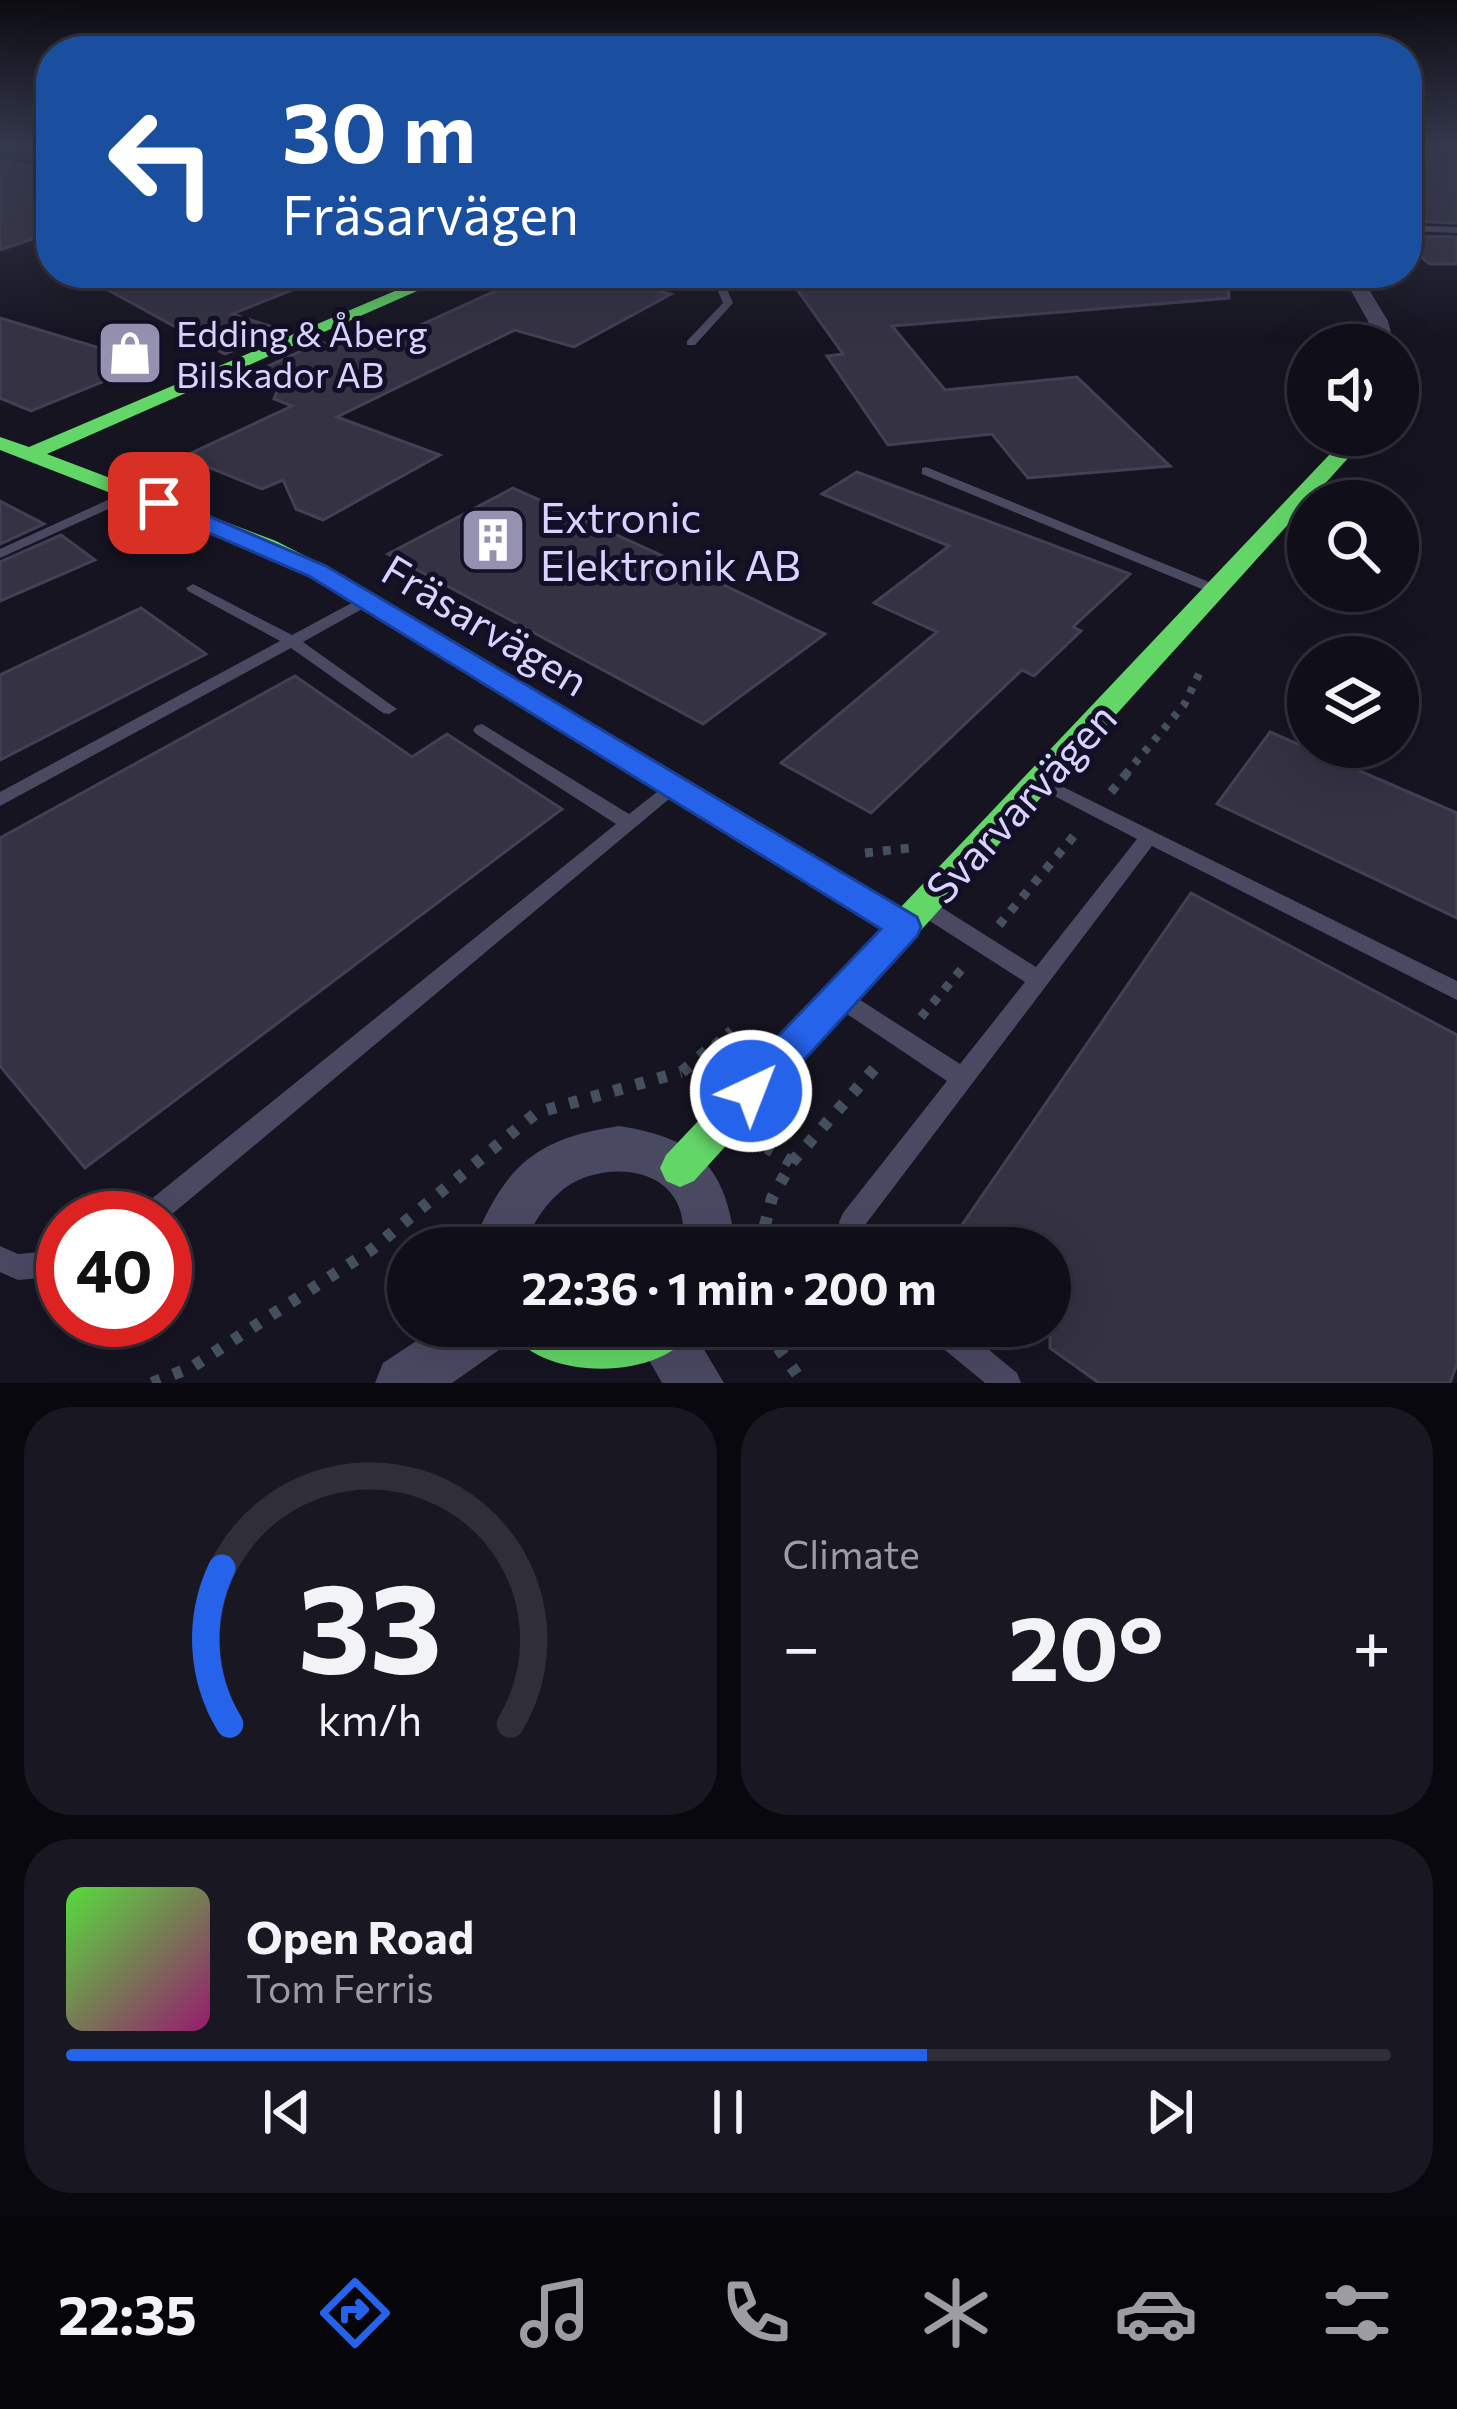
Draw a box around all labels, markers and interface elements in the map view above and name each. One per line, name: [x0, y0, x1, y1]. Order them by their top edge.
text: 30 m: [282, 78, 476, 180]
icon: left: [84, 84, 240, 240]
text: Fräsarvägen: [282, 180, 579, 246]
place label: Edding & Åberg Bilskador AB: [176, 310, 428, 395]
shop icon: Edding & Åberg Bilskador AB: [95, 318, 165, 388]
map controls: [1287, 324, 1419, 768]
button: sound: [1287, 324, 1419, 456]
pin: [108, 452, 210, 554]
icon: arrive: [126, 470, 192, 536]
button: search: [1287, 480, 1419, 612]
place label: Extronic Elektronik AB: [540, 490, 801, 590]
building icon: Extronic Elektronik AB: [458, 505, 528, 575]
street label: Fräsarvägen: [374, 542, 598, 706]
button: layers: [1287, 636, 1419, 768]
street label: Svarvarvägen: [914, 691, 1126, 913]
position arrow: [688, 1028, 814, 1154]
speed limit sign: 40: [36, 1191, 192, 1347]
text: 22:36 · 1 min · 200 m: [521, 1259, 937, 1314]
text: Climate: [783, 1529, 920, 1577]
text: 33: [298, 1546, 443, 1699]
text: 20°: [1008, 1589, 1164, 1700]
text: −: [783, 1604, 820, 1685]
text: +: [1352, 1604, 1391, 1685]
text: km/h: [318, 1692, 422, 1745]
text: Open Road: [246, 1908, 474, 1963]
text: Tom Ferris: [246, 1963, 434, 2011]
icon: previous: [254, 2079, 320, 2145]
icon: pause: [695, 2079, 761, 2145]
icon: next: [1137, 2079, 1203, 2145]
icon: directions: [313, 2271, 397, 2355]
icon: music: [513, 2271, 597, 2355]
icon: phone: [714, 2271, 798, 2355]
icon: climate: [914, 2271, 998, 2355]
icon: car: [1114, 2271, 1198, 2355]
icon: filters: [1315, 2271, 1399, 2355]
text: 22:35: [58, 2280, 197, 2346]

